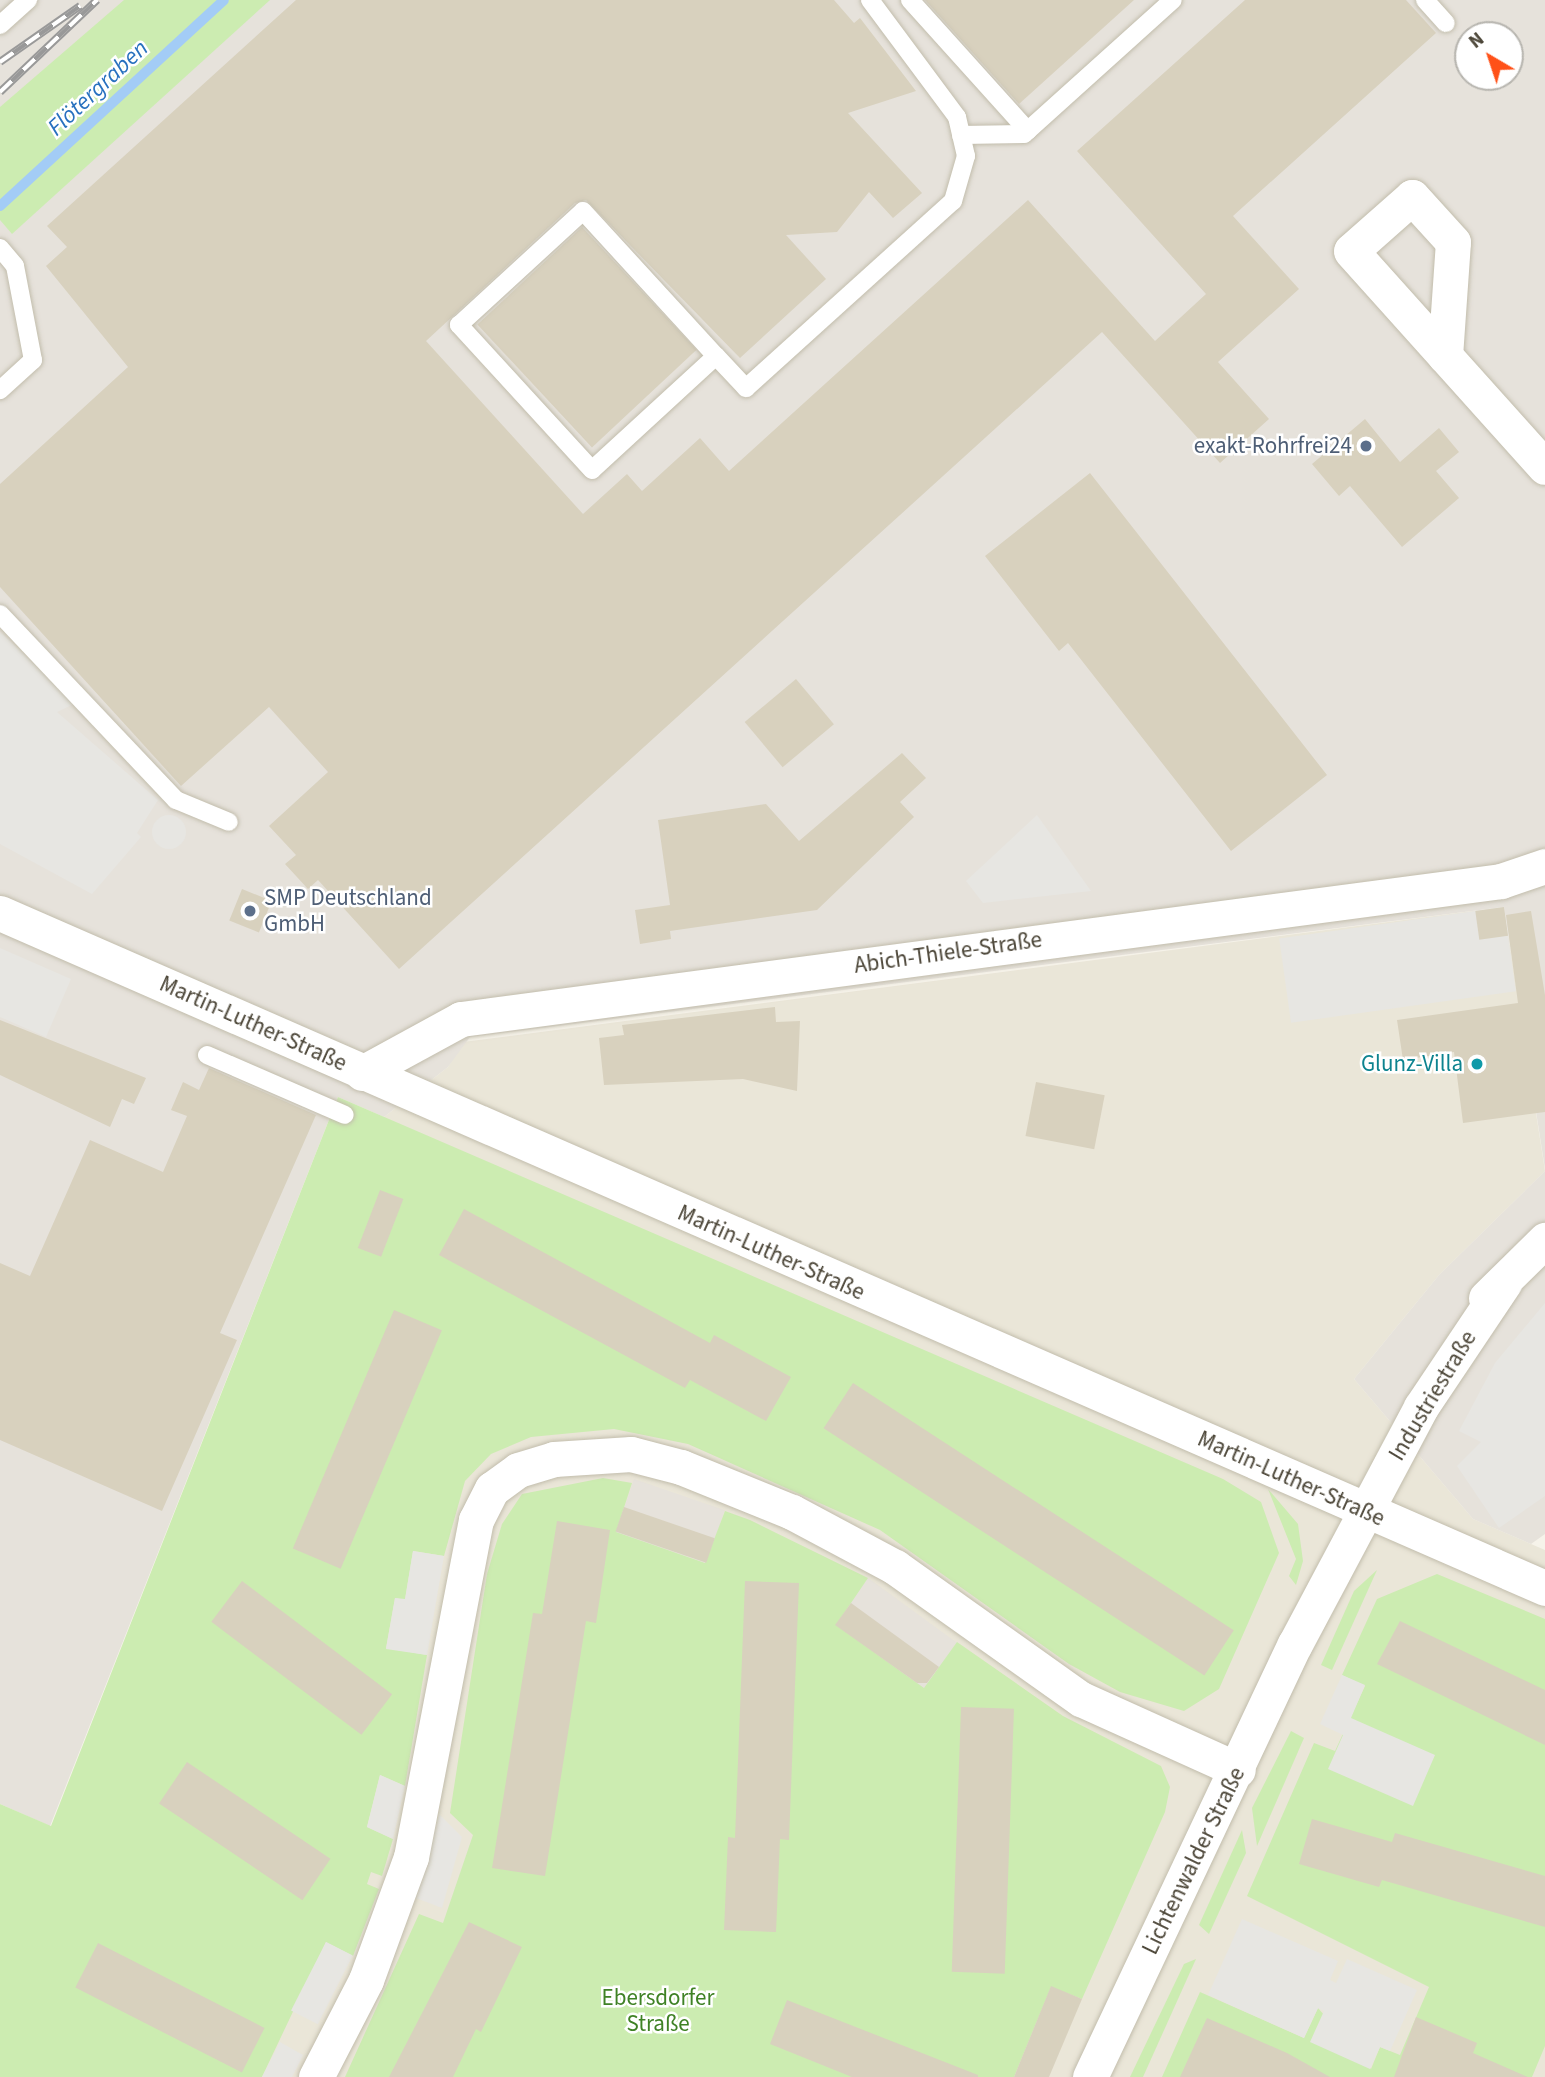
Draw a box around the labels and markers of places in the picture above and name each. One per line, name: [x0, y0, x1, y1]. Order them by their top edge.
place label: exakt-Rohrfrei24: [1194, 432, 1352, 460]
marker: exakt-Rohrfrei24: [1358, 438, 1374, 454]
place label: SMP Deutschland GmbH: [264, 884, 432, 938]
marker: SMP Deutschland GmbH: [242, 903, 258, 919]
place label: Glunz-Villa: [1361, 1050, 1463, 1078]
marker: Glunz-Villa: [1469, 1056, 1485, 1072]

